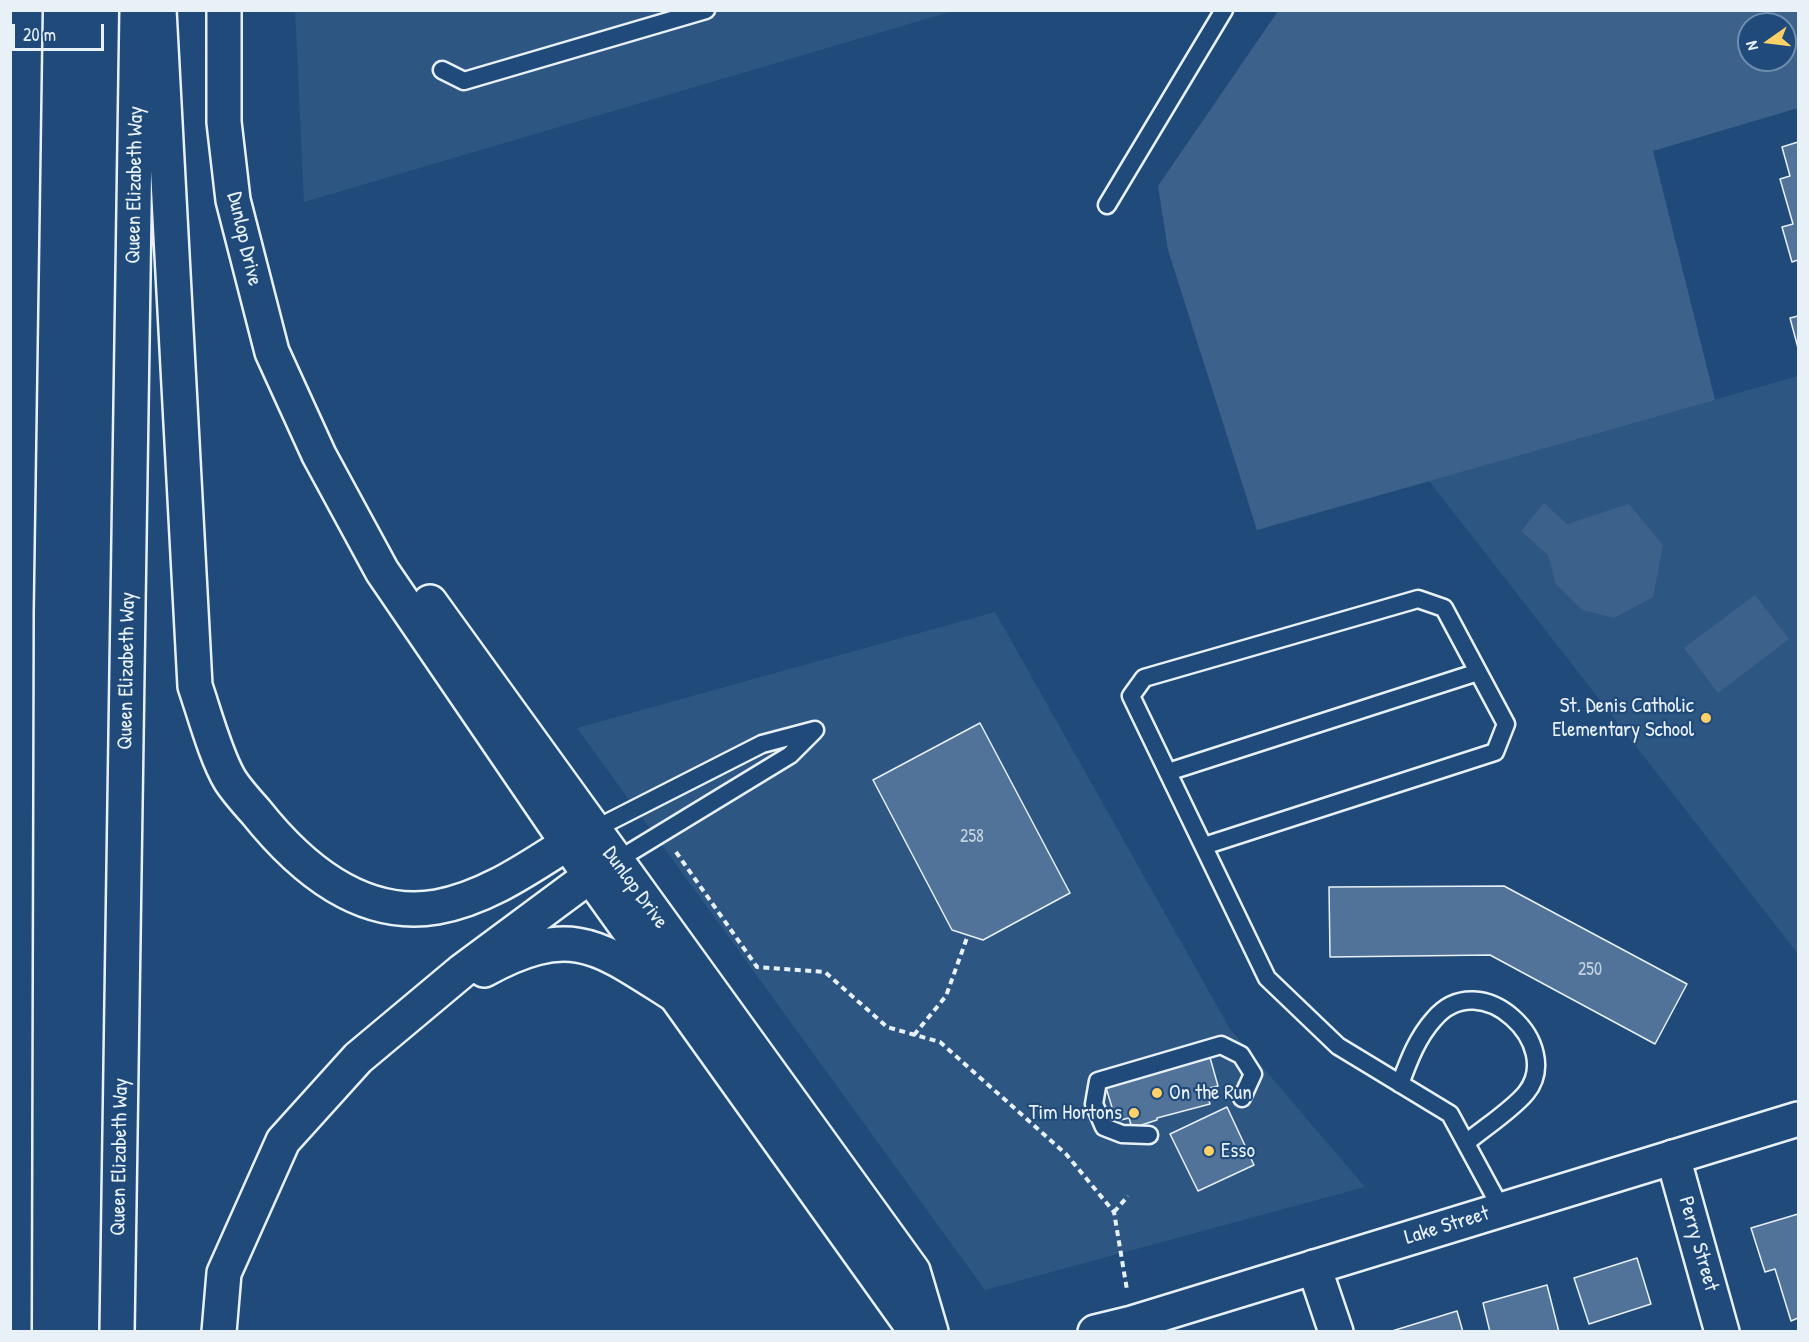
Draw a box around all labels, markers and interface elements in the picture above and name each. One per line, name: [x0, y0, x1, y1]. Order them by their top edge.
scale bar: [15, 12, 106, 50]
north arrow: [1737, 12, 1797, 72]
text: 20 m: [23, 22, 56, 47]
text: N: [1740, 39, 1763, 53]
street label: Queen Elizabeth Way: [121, 106, 149, 264]
street label: Dunlop Drive: [221, 190, 267, 288]
street label: Queen Elizabeth Way: [113, 592, 141, 750]
place label: St. Denis Catholic Elementary School: [1552, 693, 1694, 743]
marker: St. Denis Catholic Elementary School: [1699, 711, 1713, 725]
house number: 258: [960, 826, 984, 848]
street label: Dunlop Drive: [597, 842, 673, 934]
house number: 250: [1578, 959, 1602, 981]
street label: Queen Elizabeth Way: [106, 1078, 134, 1236]
place label: On the Run: [1169, 1080, 1252, 1106]
marker: On the Run: [1150, 1086, 1164, 1100]
place label: Tim Hortons: [1029, 1100, 1122, 1126]
marker: Tim Hortons: [1127, 1106, 1141, 1120]
place label: Esso: [1221, 1138, 1255, 1164]
marker: Esso: [1202, 1144, 1216, 1158]
street label: Perry Street: [1672, 1194, 1724, 1294]
street label: Lake Street: [1402, 1201, 1492, 1251]

